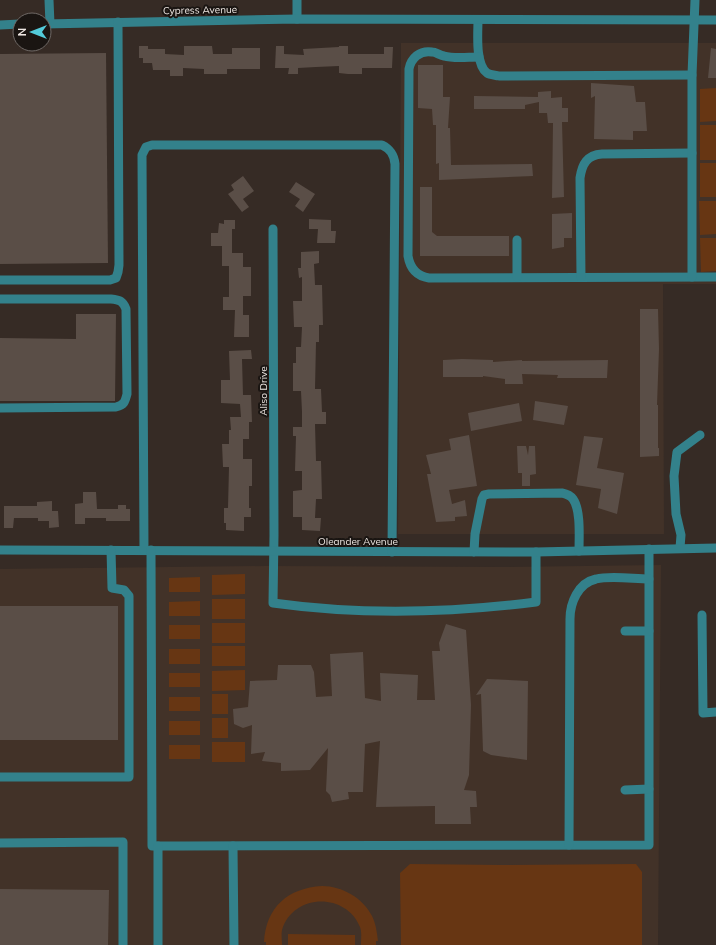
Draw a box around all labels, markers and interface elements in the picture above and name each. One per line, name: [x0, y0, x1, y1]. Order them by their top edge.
street label: Cypress Avenue: [163, 3, 237, 17]
north arrow: [12, 12, 52, 52]
text: N: [15, 28, 29, 36]
street label: Aliso Drive: [257, 366, 270, 416]
street label: Oleander Avenue: [318, 535, 398, 548]

